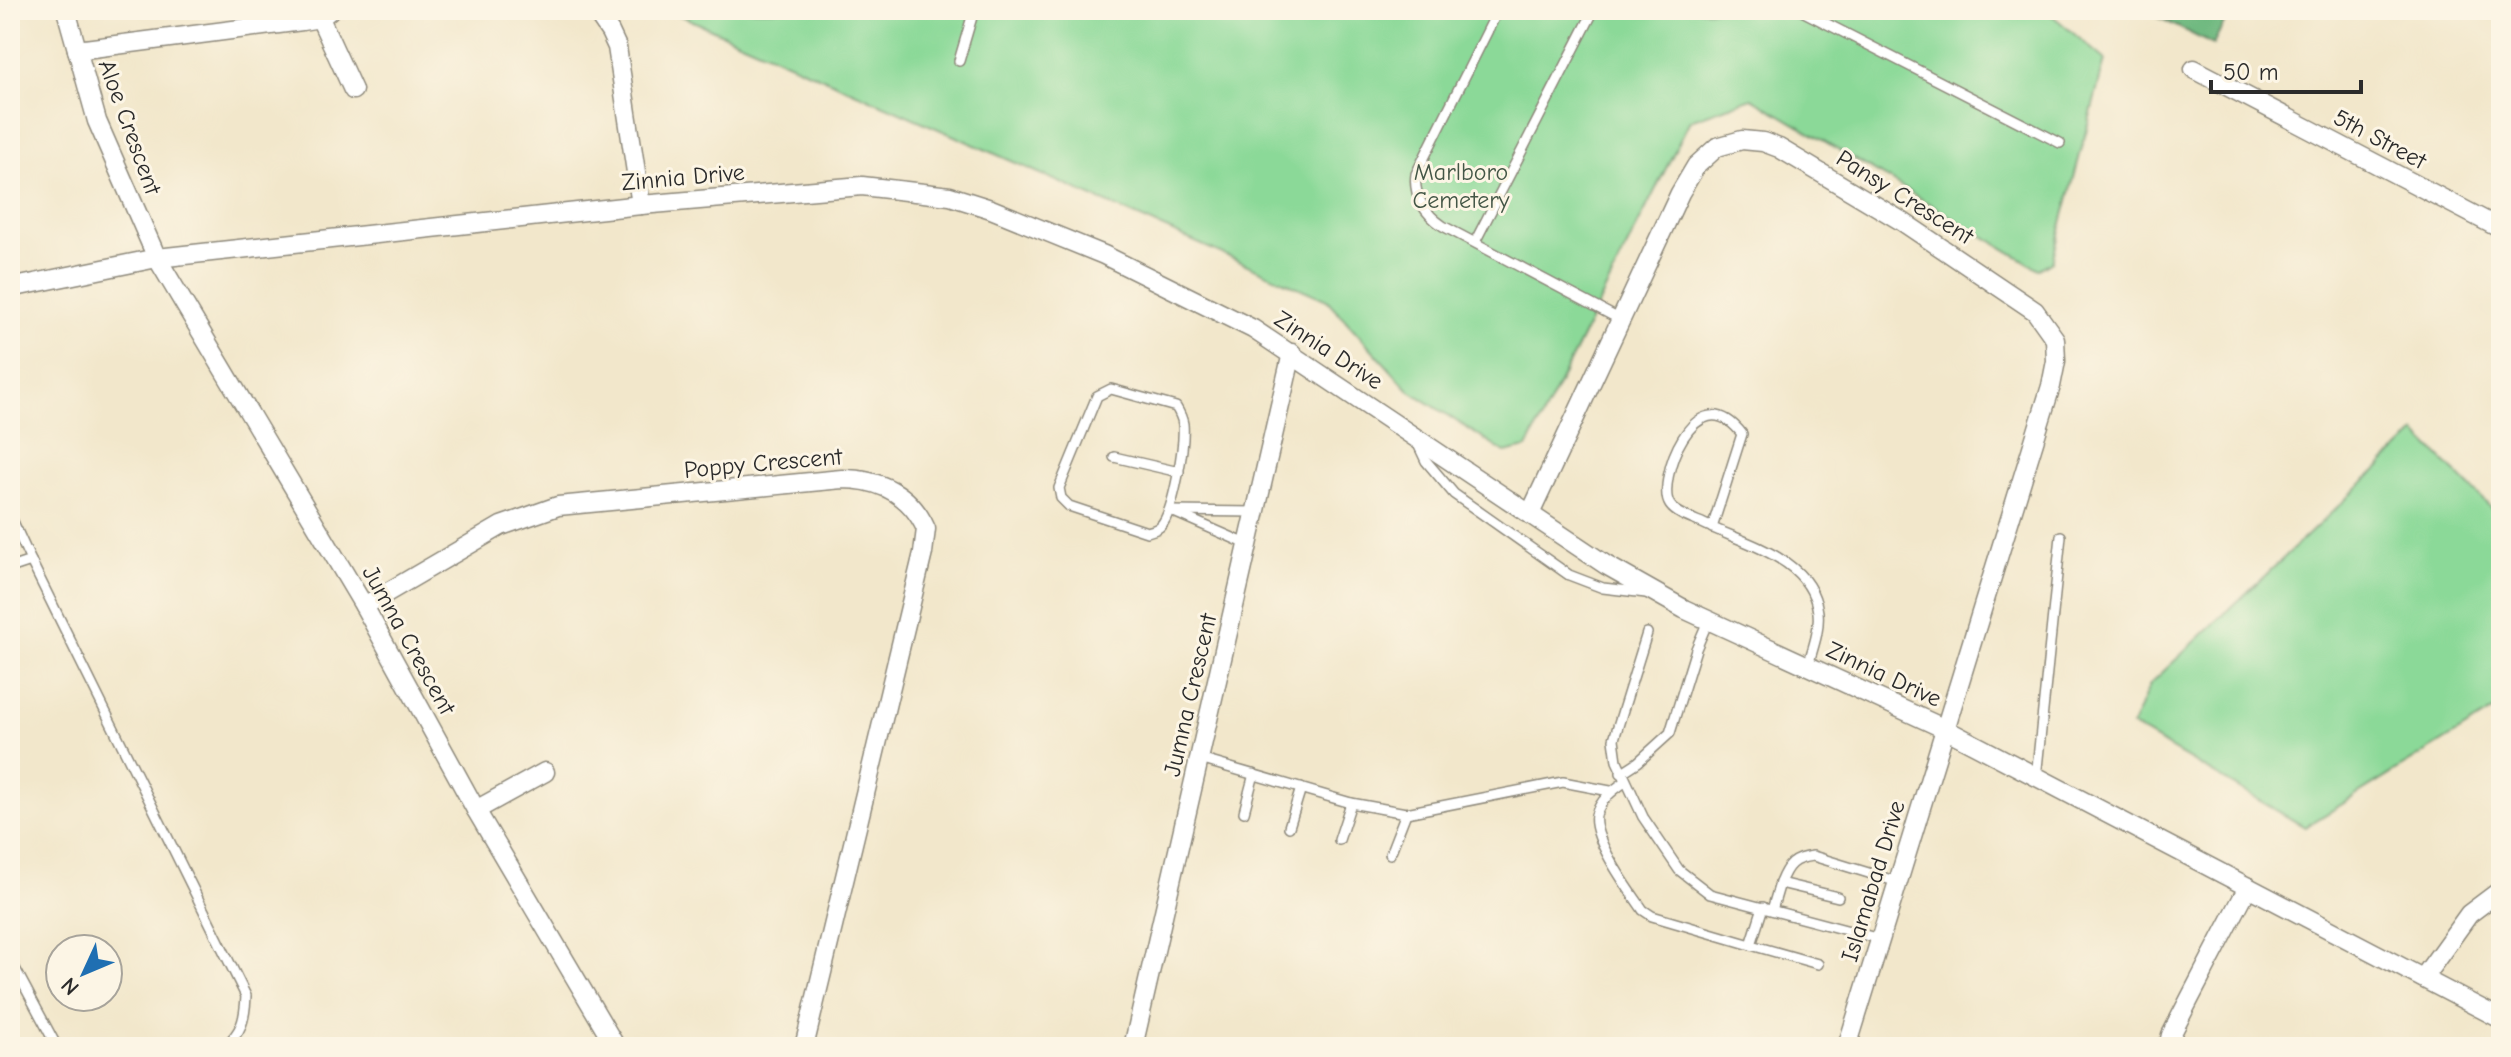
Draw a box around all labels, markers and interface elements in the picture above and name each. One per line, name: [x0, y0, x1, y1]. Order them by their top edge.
scale bar: [2211, 44, 2361, 94]
street label: Aloe Crescent: [93, 56, 168, 199]
text: 50 m: [2223, 58, 2279, 86]
street label: 5th Street: [2329, 103, 2432, 176]
street label: Pansy Crescent: [1831, 144, 1980, 251]
street label: Zinnia Drive: [620, 158, 746, 196]
park label: Marlboro Cemetery: [1412, 158, 1510, 214]
street label: Zinnia Drive: [1270, 305, 1388, 395]
street label: Poppy Crescent: [683, 442, 844, 484]
street label: Jumna Crescent: [356, 561, 462, 720]
street label: Jumna Crescent: [1158, 610, 1223, 779]
street label: Zinnia Drive: [1822, 635, 1946, 713]
street label: Islamabad Drive: [1835, 797, 1911, 965]
north arrow: [44, 933, 124, 1013]
text: N: [56, 972, 85, 1000]

